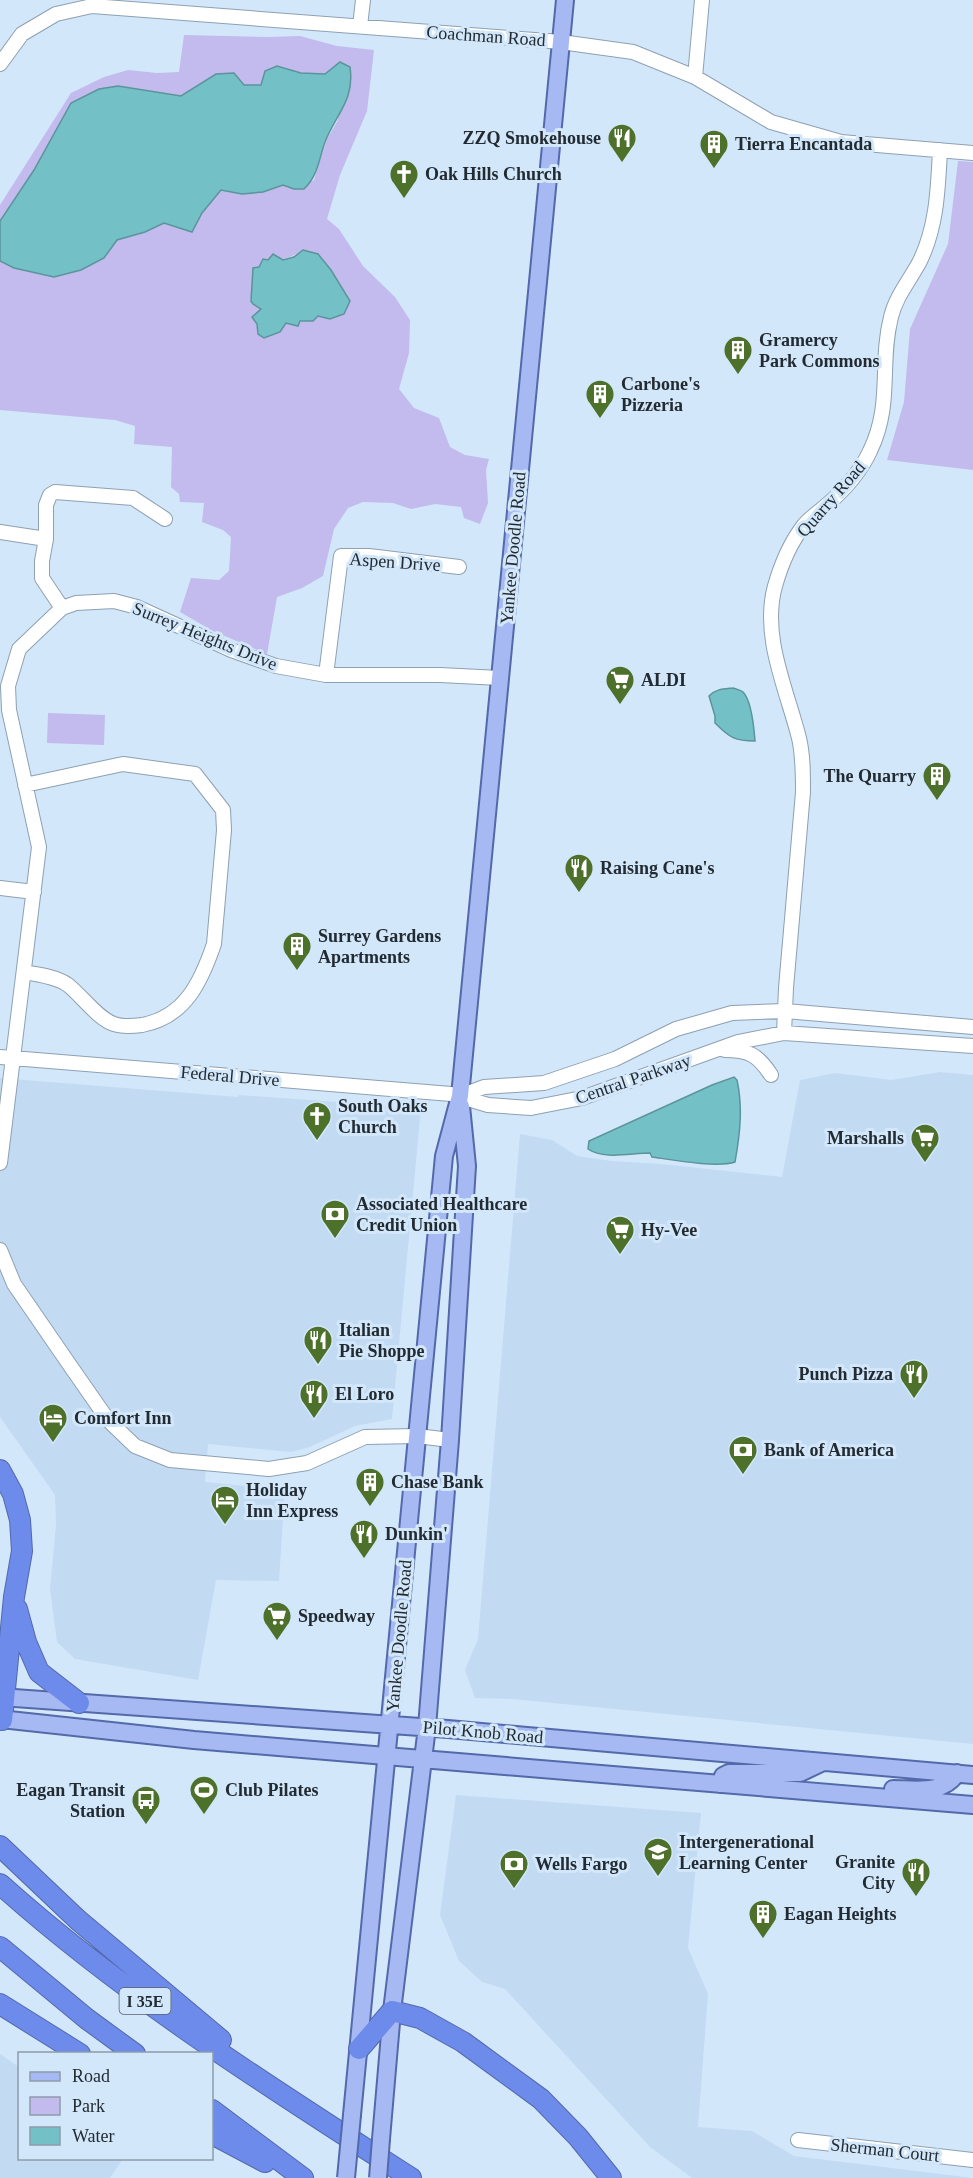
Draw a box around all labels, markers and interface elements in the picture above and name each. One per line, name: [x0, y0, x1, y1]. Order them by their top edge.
street label: Coachman Road: [426, 22, 546, 50]
restaurant icon: ZZQ Smokehouse: [606, 122, 638, 164]
place label: ZZQ Smokehouse: [462, 128, 601, 148]
building icon: Tierra Encantada: [698, 128, 730, 170]
place label: Tierra Encantada: [735, 134, 872, 154]
church icon: Oak Hills Church: [388, 158, 420, 200]
place label: Oak Hills Church: [425, 164, 562, 184]
place label: Gramercy Park Commons: [759, 330, 880, 371]
building icon: Gramercy Park Commons: [722, 334, 754, 376]
place label: Carbone's Pizzeria: [621, 374, 700, 415]
building icon: Carbone's Pizzeria: [584, 378, 616, 420]
street label: Quarry Road: [793, 457, 869, 541]
street label: Yankee Doodle Road: [496, 471, 530, 625]
street label: Aspen Drive: [349, 549, 441, 575]
street label: Surrey Heights Drive: [130, 598, 280, 674]
supermarket icon: ALDI: [604, 664, 636, 706]
place label: ALDI: [641, 670, 686, 690]
building icon: The Quarry: [921, 760, 953, 802]
place label: The Quarry: [824, 766, 916, 786]
restaurant icon: Raising Cane's: [563, 852, 595, 894]
place label: Raising Cane's: [600, 858, 715, 878]
place label: Surrey Gardens Apartments: [318, 926, 441, 967]
building icon: Surrey Gardens Apartments: [281, 930, 313, 972]
street label: Central Parkway: [573, 1050, 693, 1108]
street label: Federal Drive: [180, 1062, 280, 1090]
place label: South Oaks Church: [338, 1096, 428, 1137]
church icon: South Oaks Church: [301, 1100, 333, 1142]
supermarket icon: Marshalls: [909, 1122, 941, 1164]
place label: Marshalls: [827, 1128, 904, 1148]
place label: Associated Healthcare Credit Union: [356, 1194, 527, 1235]
bank icon: Associated Healthcare Credit Union: [319, 1198, 351, 1240]
supermarket icon: Hy-Vee: [604, 1214, 636, 1256]
place label: Hy-Vee: [641, 1220, 697, 1240]
place label: Italian Pie Shoppe: [339, 1320, 425, 1361]
restaurant icon: Italian Pie Shoppe: [302, 1324, 334, 1366]
restaurant icon: Punch Pizza: [898, 1358, 930, 1400]
place label: Punch Pizza: [799, 1364, 893, 1384]
restaurant icon: El Loro: [298, 1378, 330, 1420]
place label: El Loro: [335, 1384, 394, 1404]
hotel icon: Comfort Inn: [37, 1402, 69, 1444]
place label: Comfort Inn: [74, 1408, 172, 1428]
bank icon: Bank of America: [727, 1434, 759, 1476]
place label: Bank of America: [764, 1440, 894, 1460]
building icon: Chase Bank: [354, 1466, 386, 1508]
place label: Chase Bank: [391, 1472, 484, 1492]
place label: Holiday Inn Express: [246, 1480, 338, 1521]
hotel icon: Holiday Inn Express: [209, 1484, 241, 1526]
restaurant icon: Dunkin': [348, 1518, 380, 1560]
place label: Dunkin': [385, 1524, 448, 1544]
street label: Yankee Doodle Road: [382, 1559, 416, 1713]
supermarket icon: Speedway: [261, 1600, 293, 1642]
place label: Speedway: [298, 1606, 375, 1626]
street label: Pilot Knob Road: [422, 1717, 544, 1747]
sports icon: Club Pilates: [188, 1774, 220, 1816]
place label: Eagan Transit Station: [16, 1780, 125, 1821]
place label: Club Pilates: [225, 1780, 319, 1800]
bus stop icon: Eagan Transit Station: [130, 1784, 162, 1826]
place label: Intergenerational Learning Center: [679, 1832, 814, 1873]
school or university icon: Intergenerational Learning Center: [642, 1836, 674, 1878]
bank icon: Wells Fargo: [498, 1848, 530, 1890]
place label: Granite City: [835, 1852, 895, 1893]
place label: Wells Fargo: [535, 1854, 628, 1874]
restaurant icon: Granite City: [900, 1856, 932, 1898]
building icon: Eagan Heights: [747, 1898, 779, 1940]
place label: Eagan Heights: [784, 1904, 897, 1924]
road number: I 35E: [120, 1988, 170, 2014]
legend: [18, 2052, 213, 2160]
text: Road: [72, 2066, 110, 2086]
text: Park: [72, 2096, 105, 2116]
text: Water: [72, 2126, 115, 2146]
street label: Sherman Court: [830, 2134, 940, 2166]

